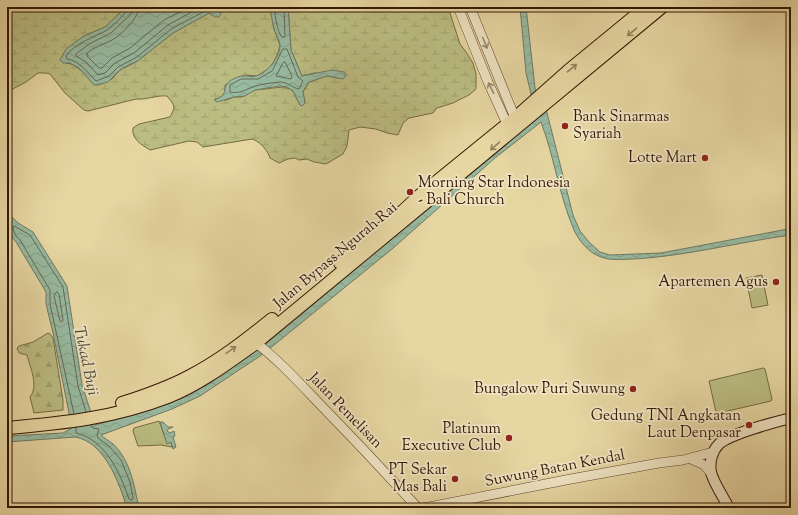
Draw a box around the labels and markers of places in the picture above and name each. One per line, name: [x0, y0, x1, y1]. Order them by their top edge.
place label: Bank Sinarmas Syariah: [573, 107, 669, 145]
marker: Bank Sinarmas Syariah: [560, 121, 570, 131]
place label: Lotte Mart: [628, 148, 697, 169]
marker: Lotte Mart: [700, 153, 710, 163]
place label: Morning Star Indonesia - Bali Church: [418, 173, 570, 211]
marker: Morning Star Indonesia - Bali Church: [405, 187, 415, 197]
place label: Apartemen Agus: [658, 272, 768, 293]
marker: Apartemen Agus: [771, 277, 781, 287]
place label: Bungalow Puri Suwung: [474, 379, 625, 400]
marker: Bungalow Puri Suwung: [628, 384, 638, 394]
place label: Gedung TNI Angkatan Laut Denpasar: [591, 406, 741, 444]
place label: Platinum Executive Club: [402, 419, 502, 457]
marker: Gedung TNI Angkatan Laut Denpasar: [744, 420, 754, 430]
marker: Platinum Executive Club: [504, 433, 514, 443]
place label: PT Sekar Mas Bali: [388, 460, 447, 498]
marker: PT Sekar Mas Bali: [450, 474, 460, 484]

